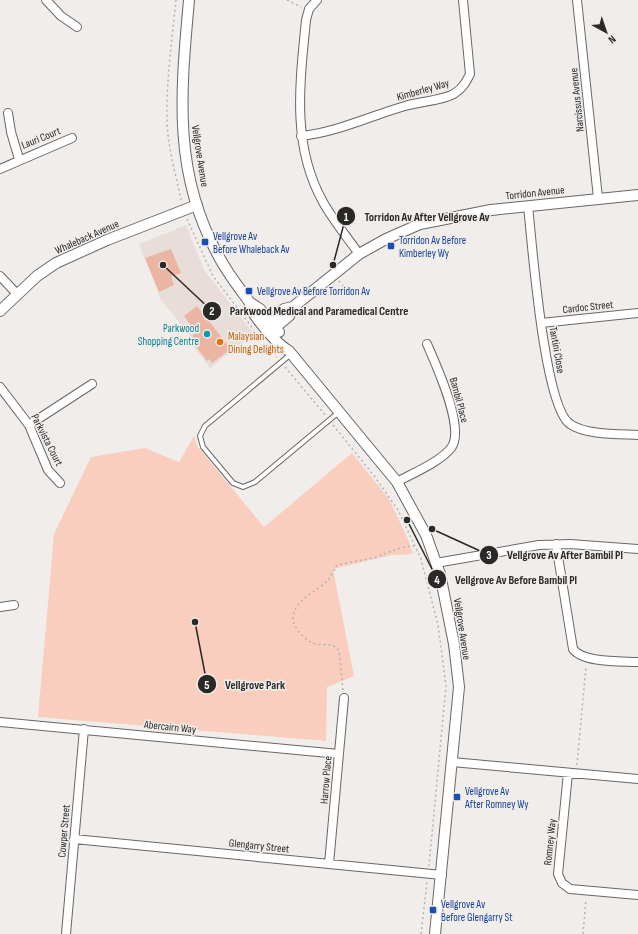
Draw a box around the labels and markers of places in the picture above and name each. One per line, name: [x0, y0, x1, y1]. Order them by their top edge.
callout: Torridon Av After Vellgrove Av: [336, 204, 498, 228]
place label: Vellgrove Av Before Whaleback Av: [213, 230, 290, 256]
place label: Torridon Av Before Kimberley Wy: [399, 234, 466, 260]
marker: Vellgrove Av Before Whaleback Av: [200, 237, 210, 247]
marker: Torridon Av Before Kimberley Wy: [386, 241, 396, 251]
place label: Vellgrove Av Before Torridon Av: [257, 285, 371, 298]
marker: Vellgrove Av Before Torridon Av: [244, 286, 254, 296]
callout: Parkwood Medical and Paramedical Centre: [202, 299, 416, 323]
place label: Parkwood Shopping Centre: [138, 322, 199, 348]
marker: Parkwood Shopping Centre: [202, 329, 212, 339]
place label: Malaysian Dining Delights: [228, 330, 284, 356]
marker: Malaysian Dining Delights: [215, 337, 225, 347]
callout: Vellgrove Av After Bambil Pl: [479, 543, 631, 567]
callout: Vellgrove Av Before Bambil Pl: [427, 567, 585, 591]
callout: Vellgrove Park: [197, 672, 293, 696]
place label: Vellgrove Av After Romney Wy: [464, 785, 529, 811]
marker: Vellgrove Av After Romney Wy: [452, 792, 462, 802]
place label: Vellgrove Av Before Glengarry St: [441, 898, 513, 924]
marker: Vellgrove Av Before Glengarry St: [428, 905, 438, 915]

